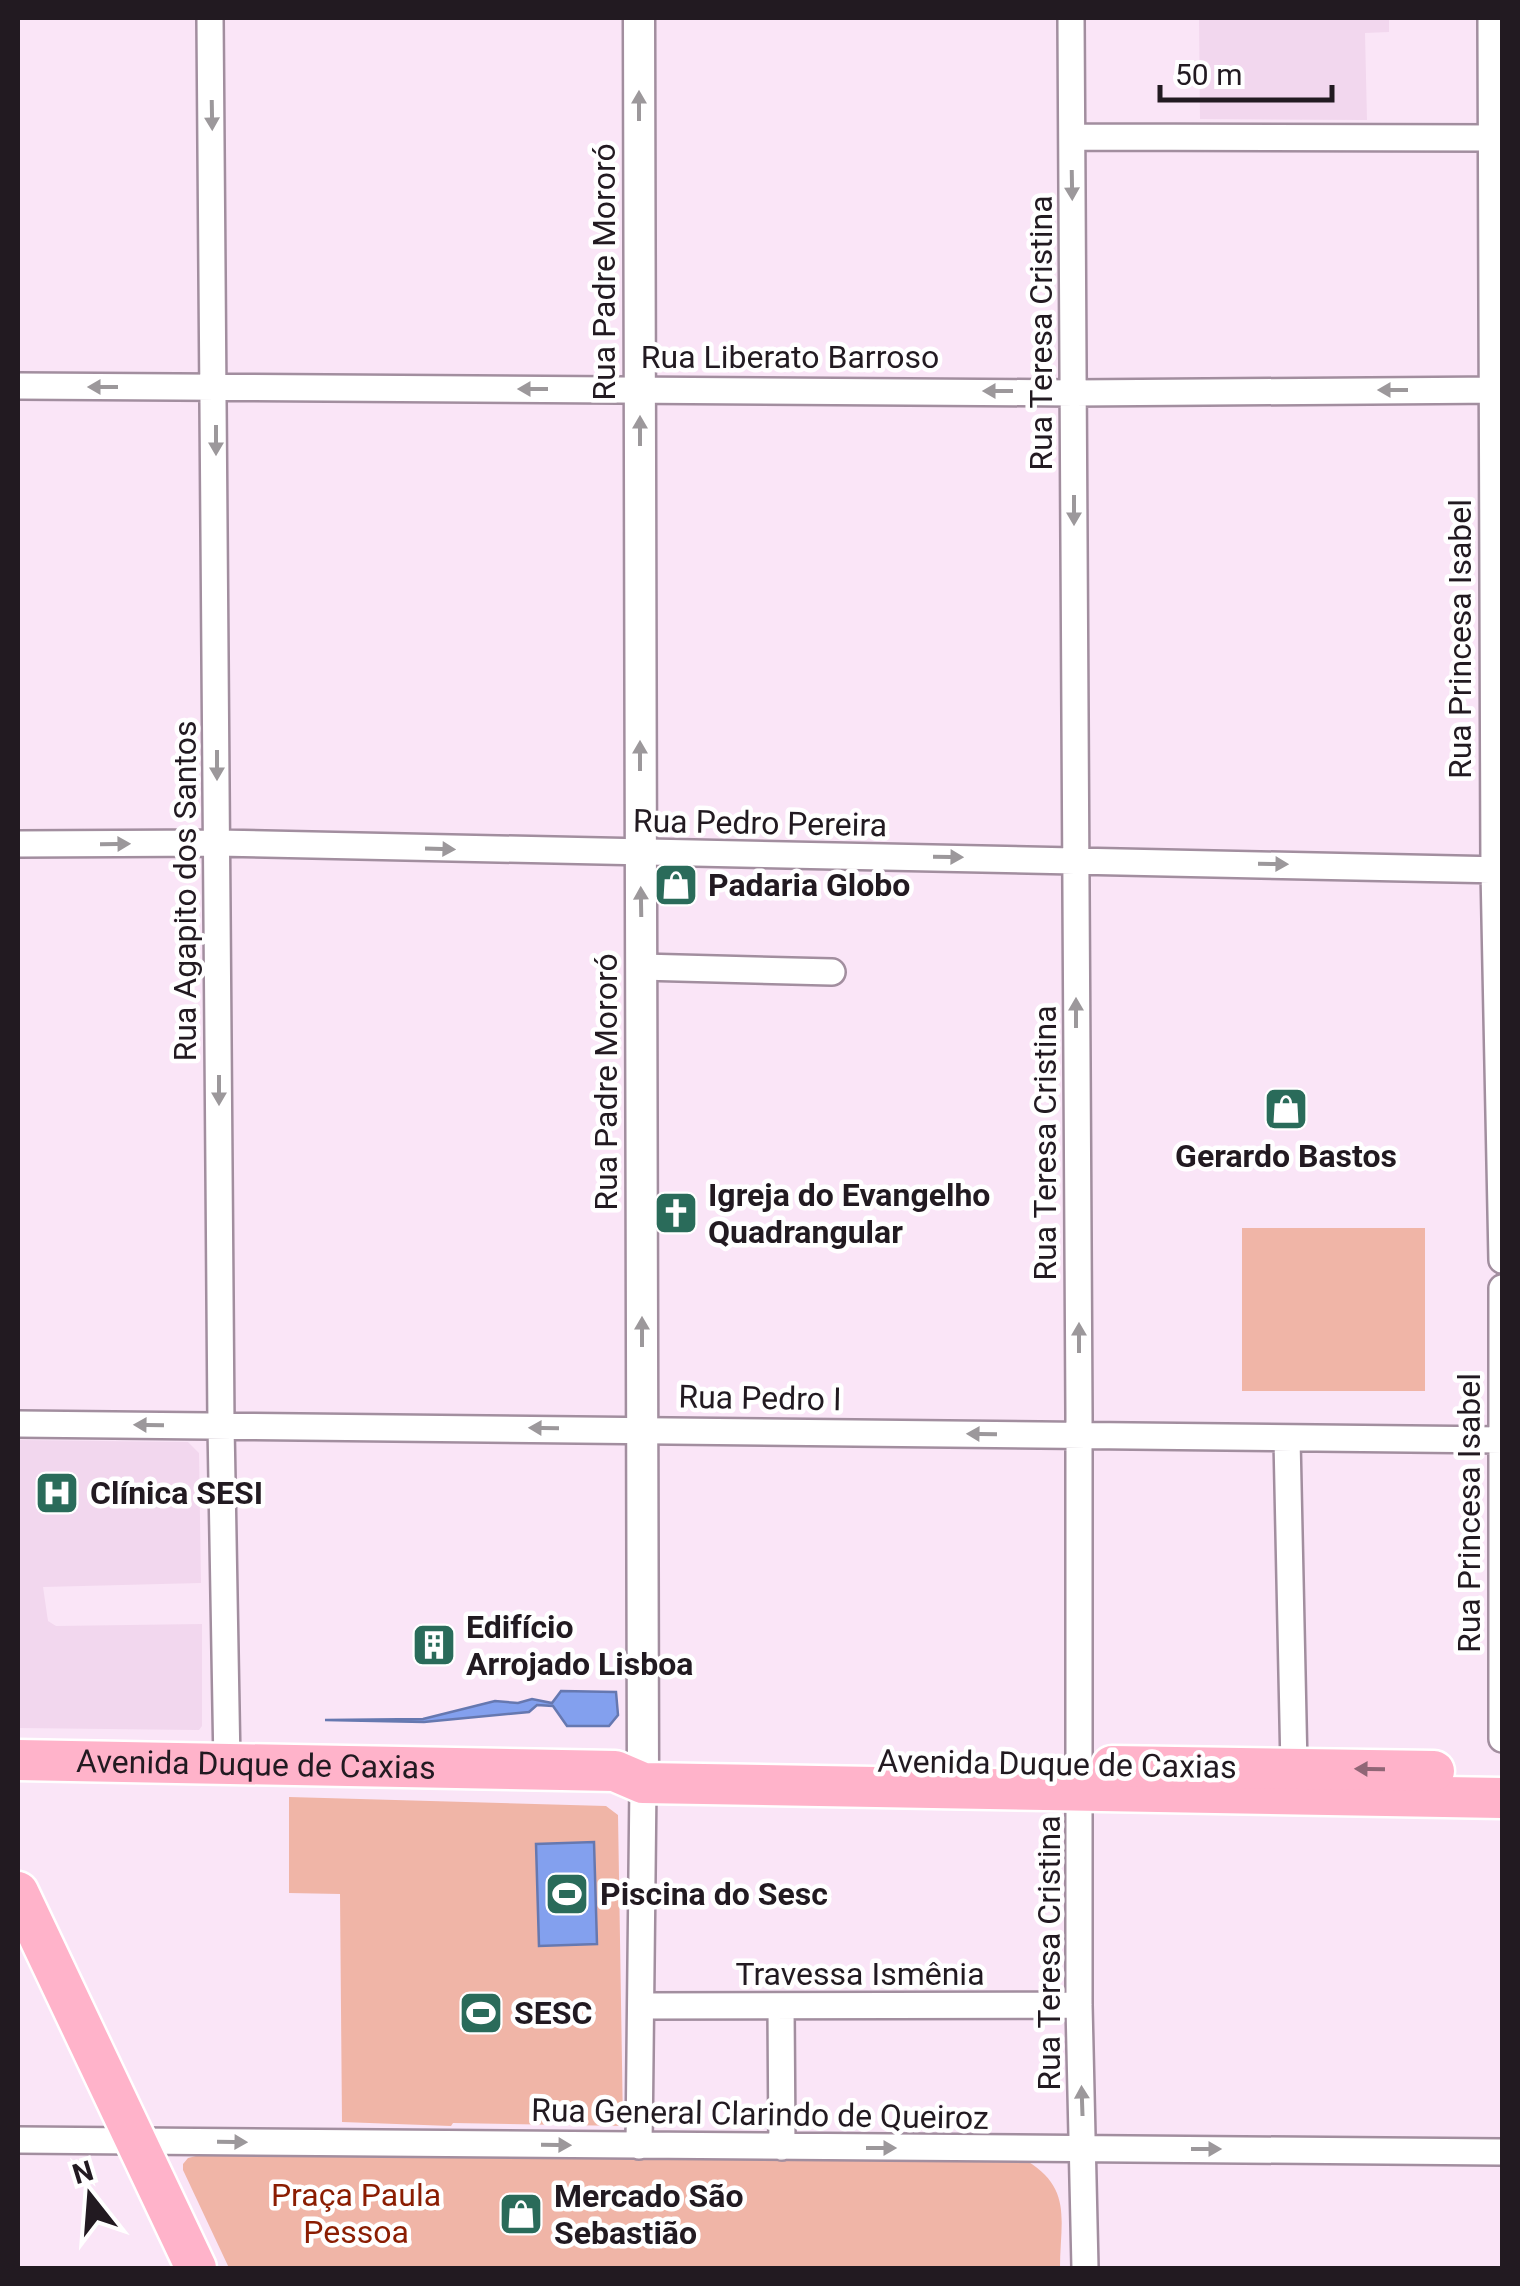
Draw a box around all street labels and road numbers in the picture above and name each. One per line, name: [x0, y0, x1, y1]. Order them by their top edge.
street label: Rua Padre Mororó: [585, 143, 623, 401]
street label: Rua Teresa Cristina: [1022, 195, 1060, 471]
street label: Rua Liberato Barroso: [641, 338, 939, 376]
street label: Rua Princesa Isabel: [1441, 499, 1479, 779]
street label: Rua Agapito dos Santos: [166, 721, 204, 1061]
street label: Rua Pedro Pereira: [633, 802, 887, 844]
street label: Rua Padre Mororó: [587, 953, 625, 1211]
street label: Rua Teresa Cristina: [1026, 1005, 1064, 1281]
street label: Rua Princesa Isabel: [1450, 1373, 1488, 1653]
street label: Rua Pedro I: [678, 1378, 842, 1418]
street label: Avenida Duque de Caxias: [76, 1742, 436, 1787]
street label: Avenida Duque de Caxias: [877, 1742, 1237, 1786]
street label: Rua Teresa Cristina: [1030, 1815, 1068, 2091]
street label: Travessa Ismênia: [735, 1955, 985, 1993]
street label: Rua General Clarindo de Queiroz: [531, 2091, 989, 2137]

